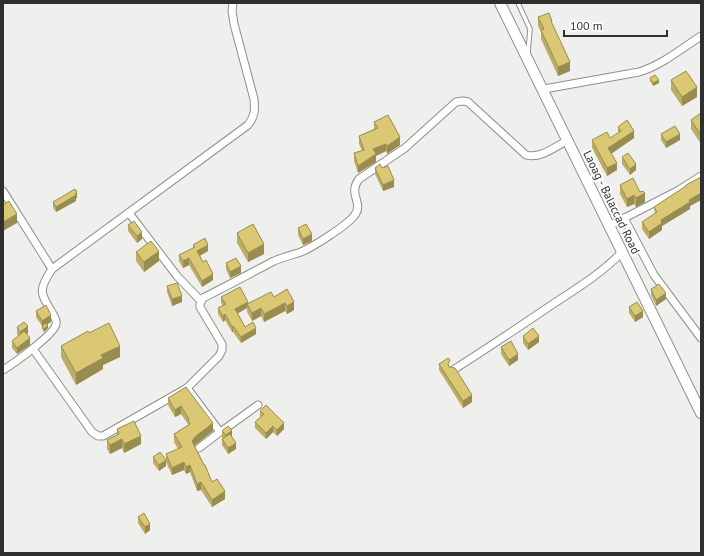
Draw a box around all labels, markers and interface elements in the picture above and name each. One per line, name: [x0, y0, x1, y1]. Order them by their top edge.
scale bar: [564, 12, 667, 38]
text: 100 m: [570, 18, 603, 33]
street label: Laoag - Balaccad Road: [580, 148, 644, 256]

